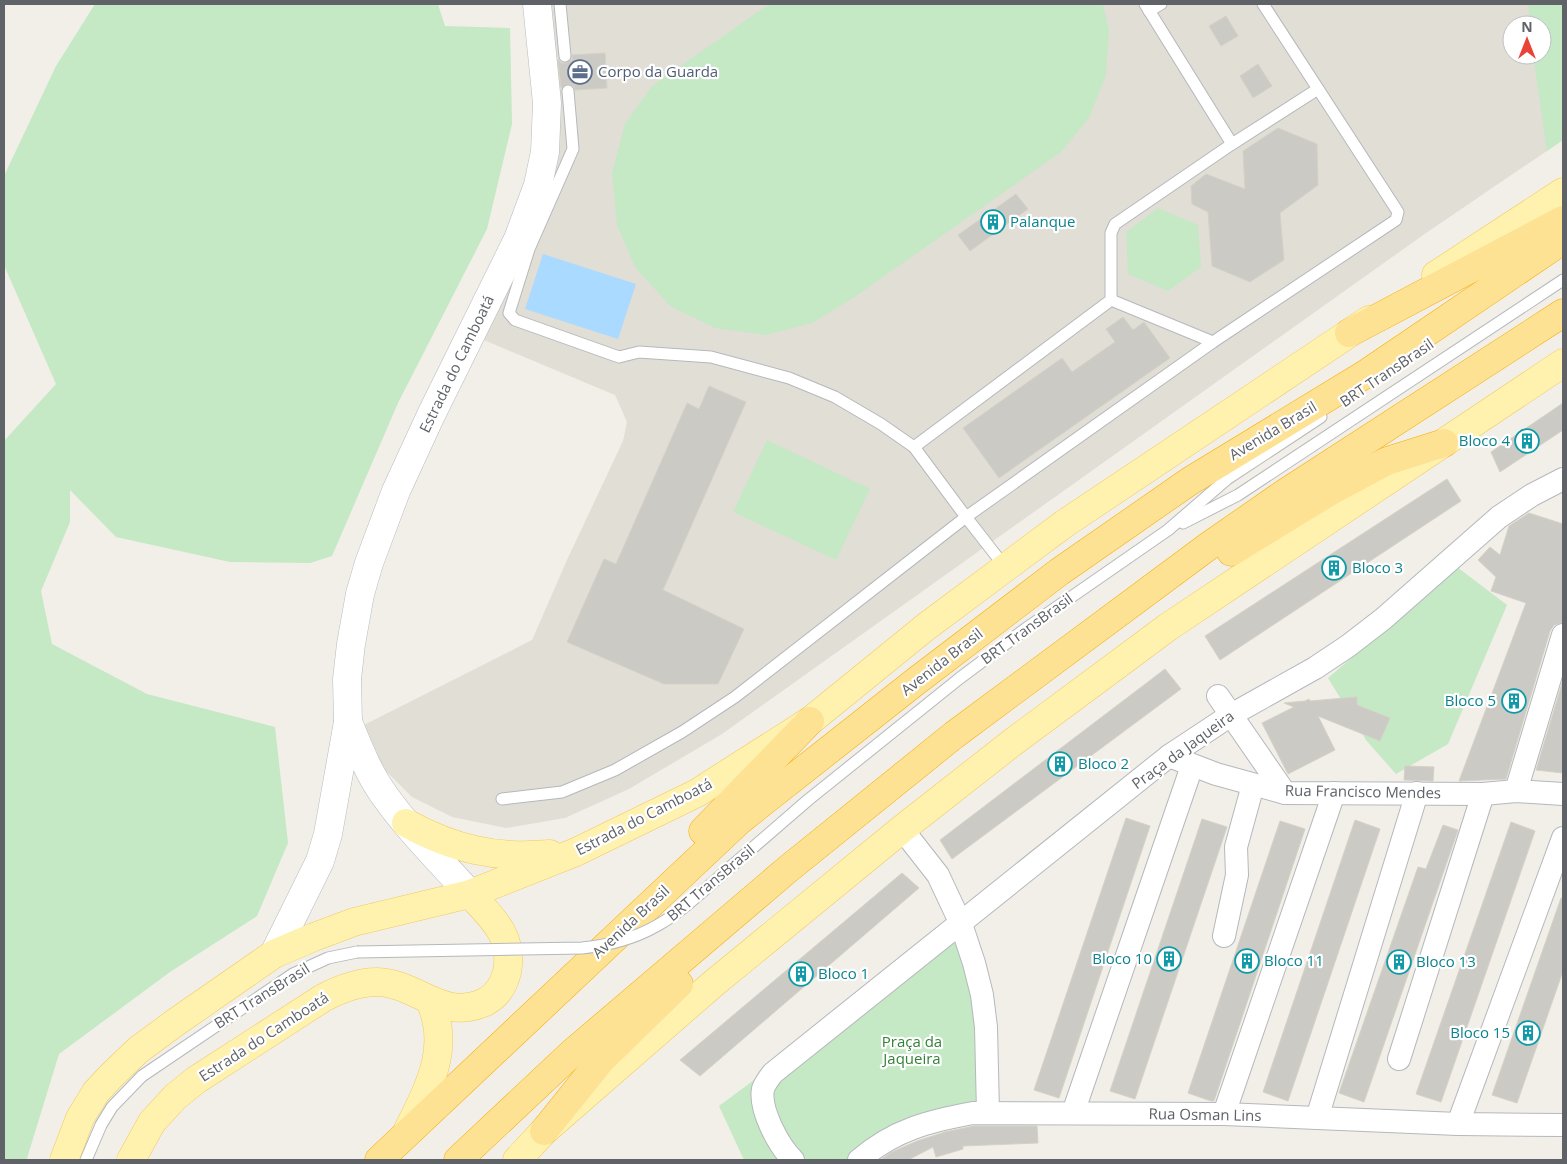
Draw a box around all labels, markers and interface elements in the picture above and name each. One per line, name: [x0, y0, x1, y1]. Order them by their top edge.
north arrow: [1502, 15, 1552, 65]
text: N: [1521, 17, 1533, 36]
office icon: Corpo da Guarda: [567, 59, 593, 85]
place label: Corpo da Guarda: [598, 61, 718, 81]
building icon: Palanque: [980, 209, 1006, 235]
place label: Palanque: [1010, 211, 1075, 231]
street label: Estrada do Camboatá: [414, 291, 498, 436]
street label: BRT TransBrasil: [1336, 333, 1437, 411]
street label: Avenida Brasil: [1225, 396, 1320, 464]
building icon: Bloco 4: [1514, 428, 1540, 454]
place label: Bloco 4: [1459, 430, 1510, 450]
building icon: Bloco 3: [1321, 555, 1347, 581]
place label: Bloco 3: [1352, 557, 1403, 577]
street label: BRT TransBrasil: [976, 588, 1076, 668]
street label: Avenida Brasil: [896, 623, 986, 699]
building icon: Bloco 5: [1501, 688, 1527, 714]
place label: Bloco 5: [1445, 690, 1496, 710]
street label: Praça da Jaqueira: [1127, 705, 1238, 793]
building icon: Bloco 2: [1047, 751, 1073, 777]
place label: Bloco 2: [1078, 753, 1129, 773]
street label: Estrada do Camboatá: [572, 773, 715, 859]
street label: Rua Francisco Mendes: [1285, 780, 1441, 802]
street label: BRT TransBrasil: [662, 840, 759, 925]
street label: Avenida Brasil: [587, 880, 673, 962]
building icon: Bloco 10: [1156, 946, 1182, 972]
place label: Bloco 10: [1092, 948, 1152, 968]
building icon: Bloco 11: [1234, 948, 1260, 974]
building icon: Bloco 13: [1386, 949, 1412, 975]
place label: Bloco 11: [1264, 950, 1324, 970]
place label: Bloco 13: [1416, 951, 1476, 971]
street label: BRT TransBrasil: [210, 958, 313, 1033]
building icon: Bloco 1: [788, 961, 814, 987]
place label: Bloco 1: [818, 963, 869, 983]
street label: Estrada do Camboatá: [195, 987, 332, 1086]
building icon: Bloco 15: [1515, 1020, 1541, 1046]
place label: Bloco 15: [1450, 1022, 1510, 1042]
park label: Praça da Jaqueira: [881, 1031, 942, 1068]
street label: Rua Osman Lins: [1148, 1103, 1262, 1125]

